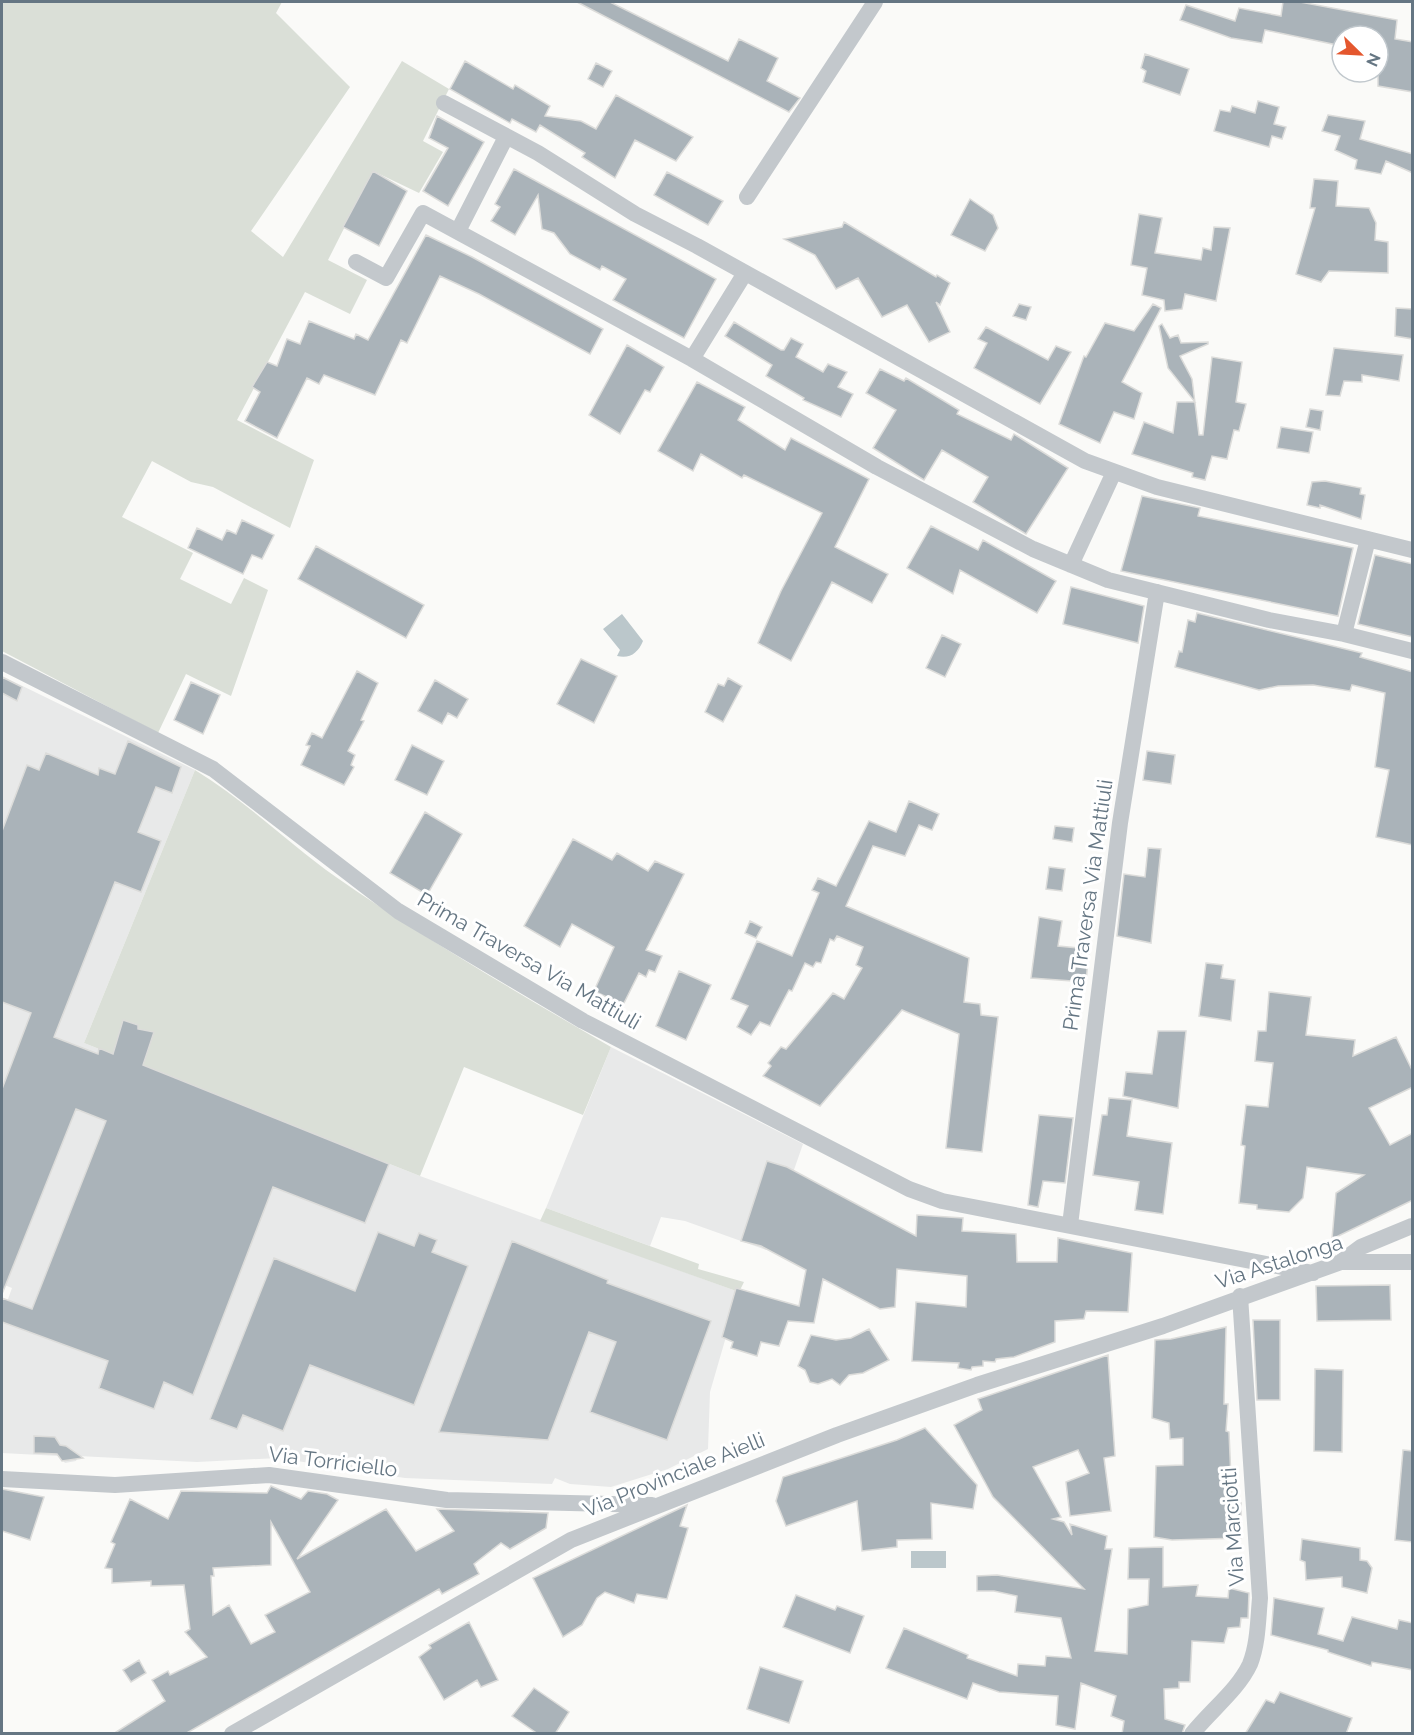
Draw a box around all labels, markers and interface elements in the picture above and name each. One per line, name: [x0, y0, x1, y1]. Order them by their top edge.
north arrow: [1330, 24, 1390, 84]
text: N: [1362, 50, 1384, 69]
street label: Prima Traversa Via Mattiuli: [1057, 778, 1118, 1032]
street label: Prima Traversa Via Mattiuli: [413, 886, 645, 1035]
street label: Via Astalonga: [1212, 1229, 1346, 1294]
street label: Via Provinciale Aielli: [580, 1427, 768, 1522]
street label: Via Torriciello: [267, 1441, 399, 1482]
street label: Via Marciotti: [1216, 1467, 1249, 1588]

